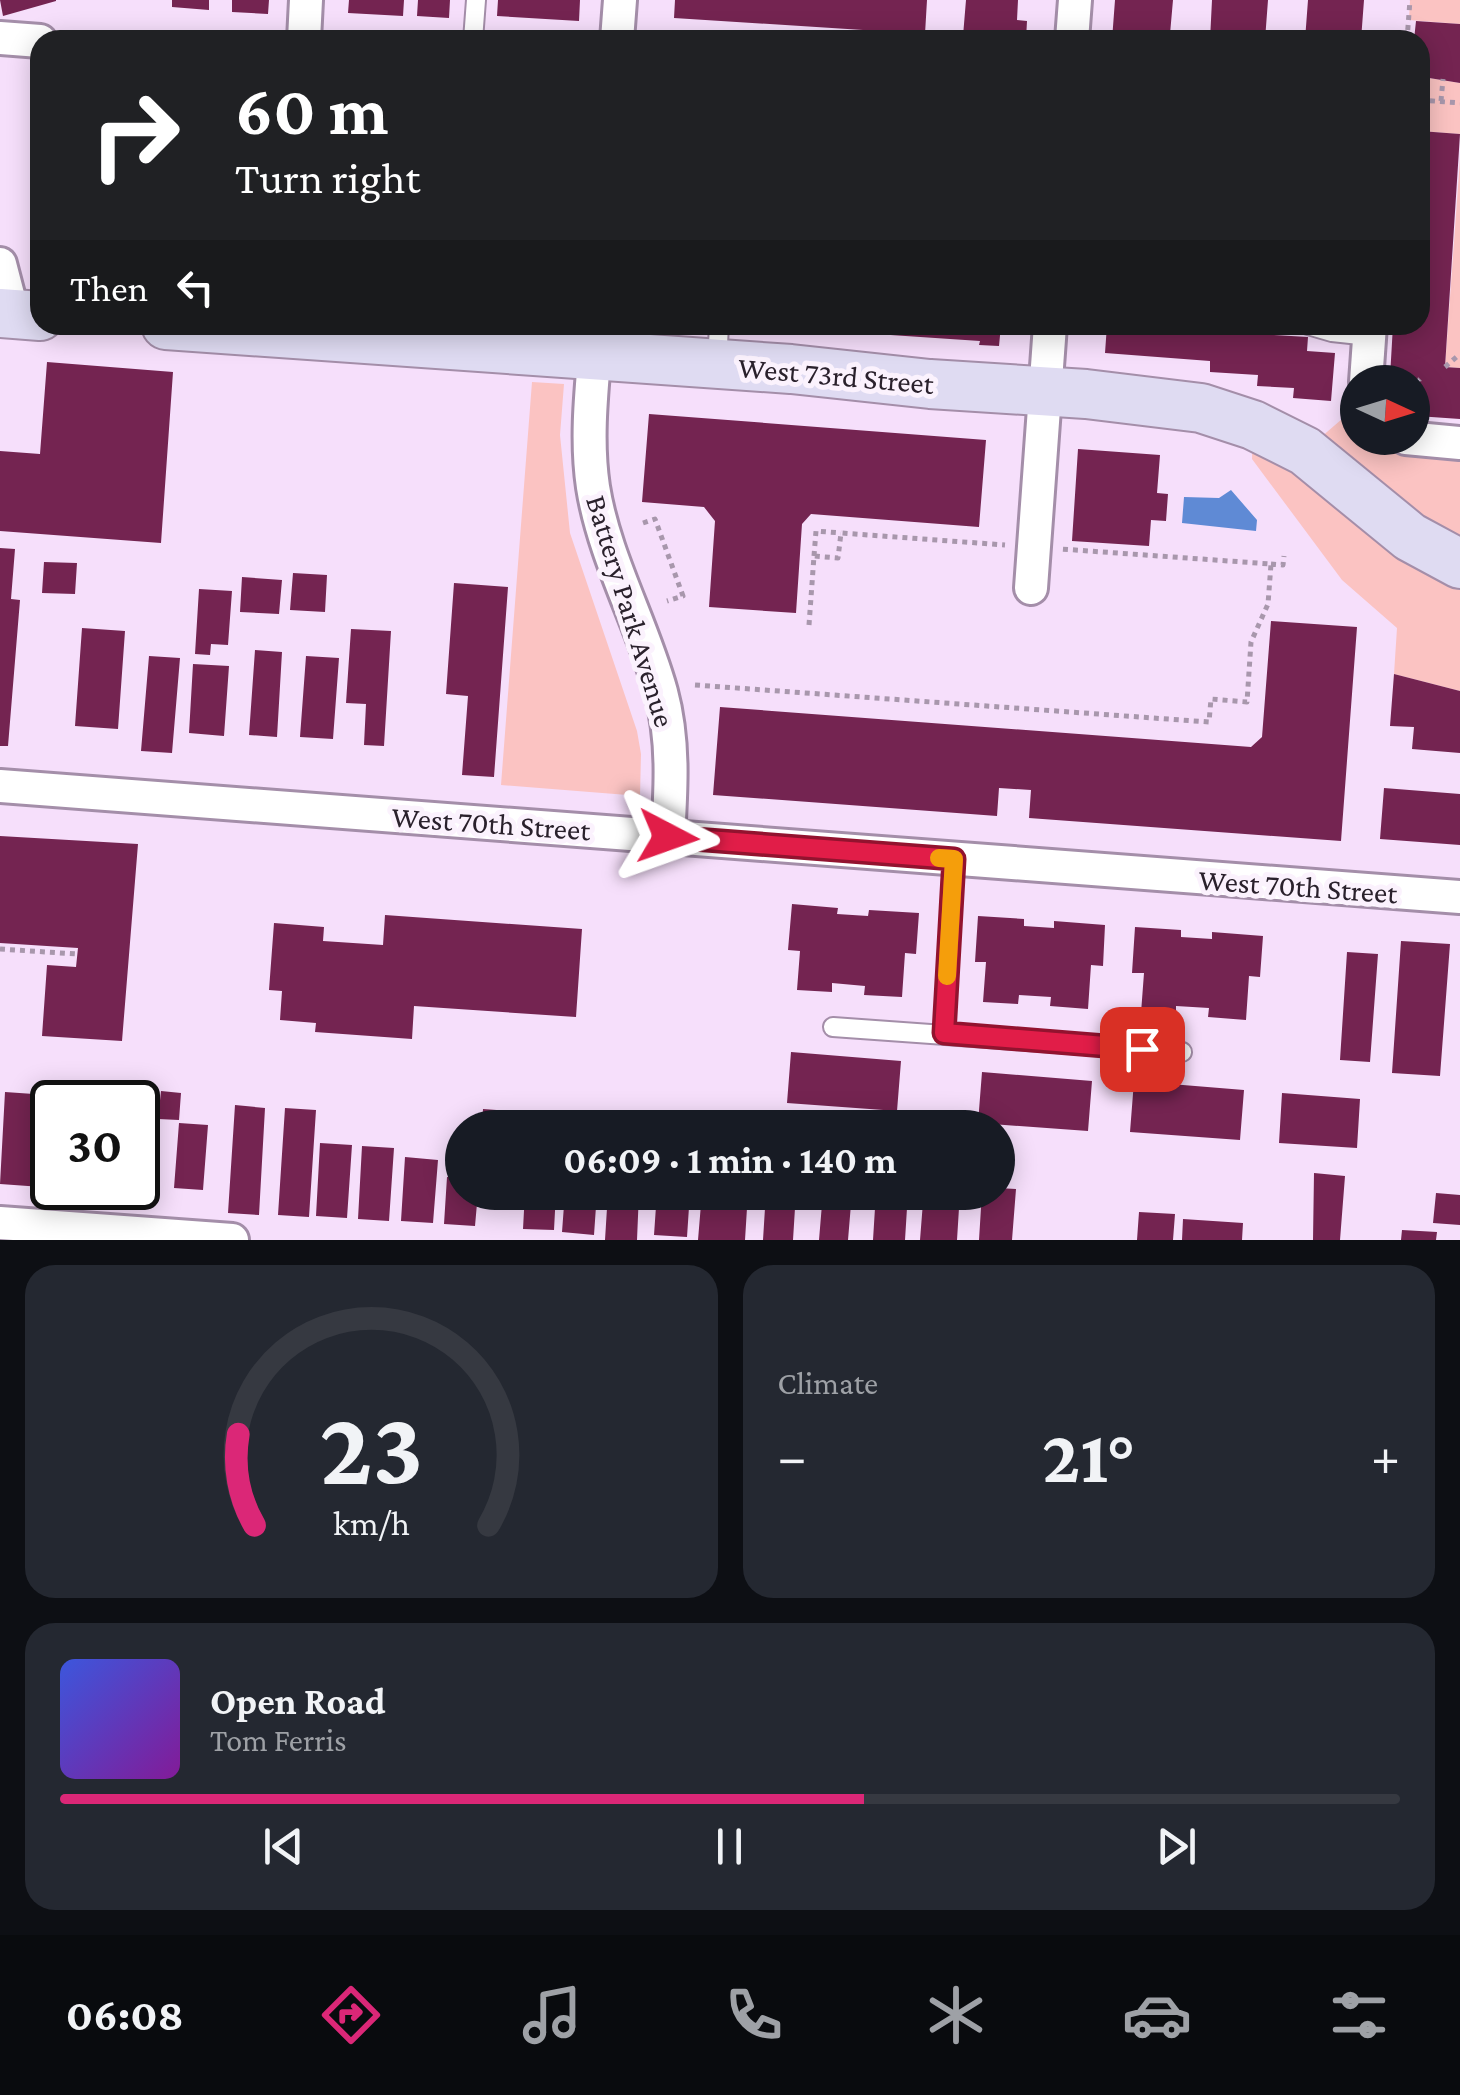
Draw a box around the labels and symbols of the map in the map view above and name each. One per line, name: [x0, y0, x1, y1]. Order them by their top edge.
street label: West 73rd Street: [737, 350, 936, 400]
north arrow: [1340, 365, 1430, 455]
street label: Battery Park Avenue: [579, 491, 682, 731]
position arrow: [616, 785, 720, 889]
street label: West 70th Street: [391, 800, 593, 846]
street label: West 70th Street: [1198, 863, 1400, 909]
pin: [1100, 1007, 1185, 1092]
speed limit sign: 30: [30, 1080, 160, 1210]

